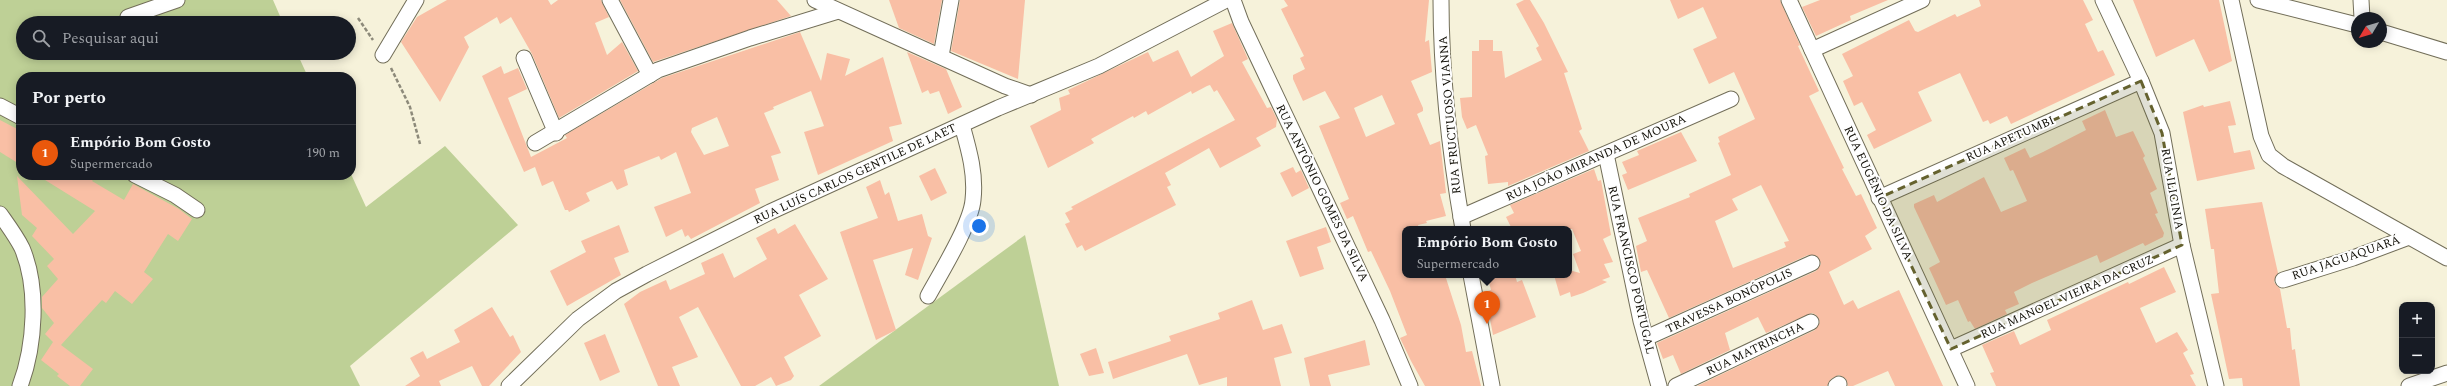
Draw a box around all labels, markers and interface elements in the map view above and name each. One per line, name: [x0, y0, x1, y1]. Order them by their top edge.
north arrow: [2351, 12, 2387, 48]
search box: [16, 16, 356, 60]
icon: search: [30, 27, 52, 49]
text: Pesquisar aqui: [62, 27, 159, 50]
street label: RUA FRUCTUOSO VIANNA: [1434, 35, 1466, 195]
text: Por perto: [32, 85, 106, 111]
street label: RUA ANTÔNIO GOMES DA SILVA: [1271, 101, 1373, 285]
street label: RUA JOÃO MIRANDA DE MOURA: [1503, 110, 1689, 206]
street label: RUA APETUMBI: [1963, 111, 2057, 167]
street label: RUA LUÍS CARLOS GENTILE DE LAET: [750, 118, 960, 230]
street label: RUA EUGÊNIO DA SILVA: [1839, 123, 1917, 263]
text: Empório Bom Gosto: [70, 131, 211, 154]
text: 1: [41, 143, 49, 163]
text: 190 m: [306, 143, 340, 163]
street label: RUA ILICINIA: [2155, 147, 2189, 231]
text: Supermercado: [70, 154, 153, 174]
street label: RUA FRANCISCO PORTUGAL: [1602, 184, 1660, 356]
your location: [969, 216, 989, 236]
popup: [1402, 226, 1572, 278]
text: Empório Bom Gosto: [1417, 231, 1557, 254]
street label: RUA JAGUAQUARÁ: [2289, 231, 2403, 285]
street label: RUA MANOEL VIEIRA DA CRUZ: [1977, 250, 2157, 344]
text: Supermercado: [1417, 254, 1499, 274]
street label: TRAVESSA BONÓPOLIS: [1662, 263, 1796, 339]
pin: 1: [1474, 291, 1500, 324]
map controls: [2399, 302, 2435, 374]
button: +: [2399, 302, 2435, 338]
street label: RUA MATRINCHA: [1703, 317, 1807, 381]
button: −: [2399, 338, 2435, 374]

